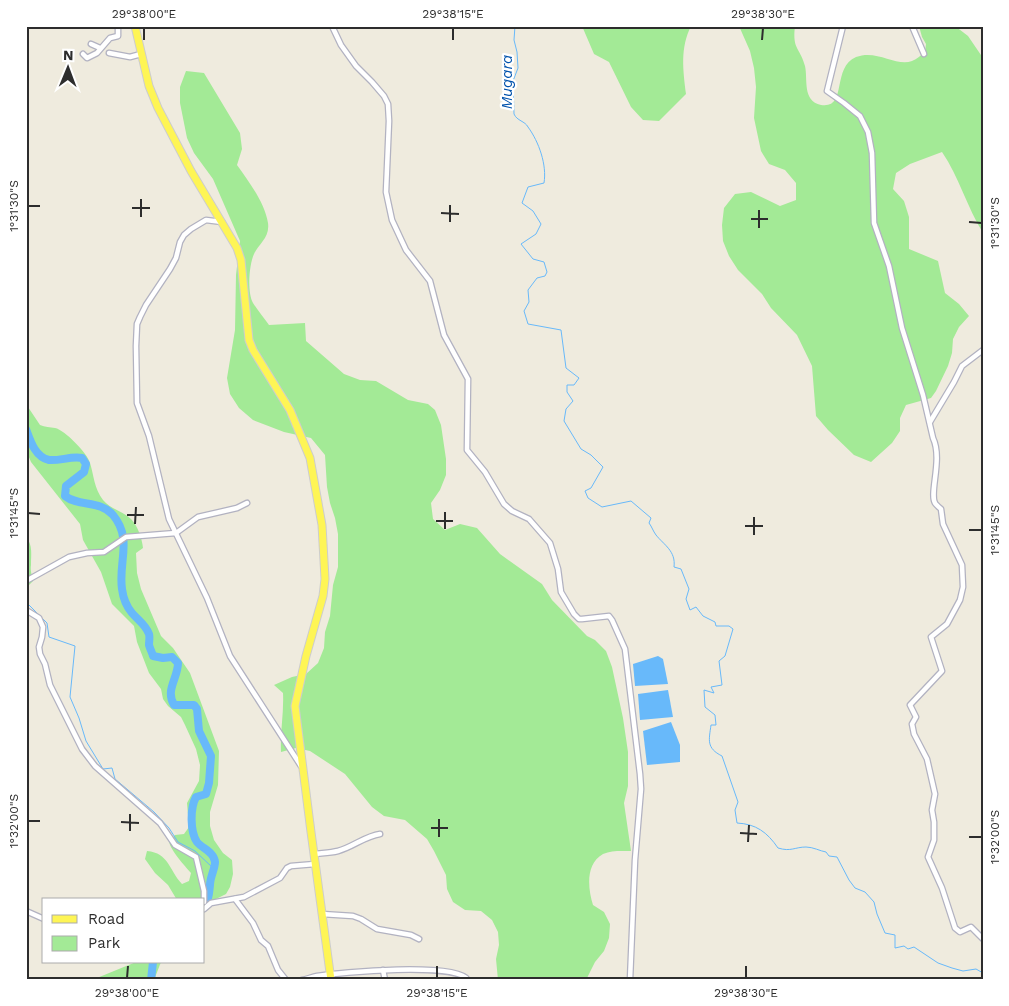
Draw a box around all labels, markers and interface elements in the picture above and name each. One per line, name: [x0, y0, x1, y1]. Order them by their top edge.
text: 29°38'00"E: [112, 7, 177, 21]
text: 29°38'15"E: [422, 7, 484, 21]
text: 29°38'30"E: [731, 7, 795, 21]
north arrow: [42, 42, 92, 92]
text: N: [63, 47, 74, 63]
water label: Mugara: [498, 55, 516, 109]
text: 1°31'30"S: [7, 180, 21, 232]
text: 1°31'30"S: [988, 197, 1002, 249]
text: 1°31'45"S: [7, 488, 21, 538]
text: 1°31'45"S: [988, 505, 1002, 555]
text: 1°32'00"S: [7, 794, 21, 848]
text: 1°32'00"S: [988, 810, 1002, 864]
legend: [42, 898, 205, 964]
text: Road: [88, 910, 125, 928]
text: Park: [88, 934, 121, 952]
text: 29°38'00"E: [95, 986, 160, 1000]
text: 29°38'15"E: [406, 986, 468, 1000]
text: 29°38'30"E: [714, 986, 778, 1000]

